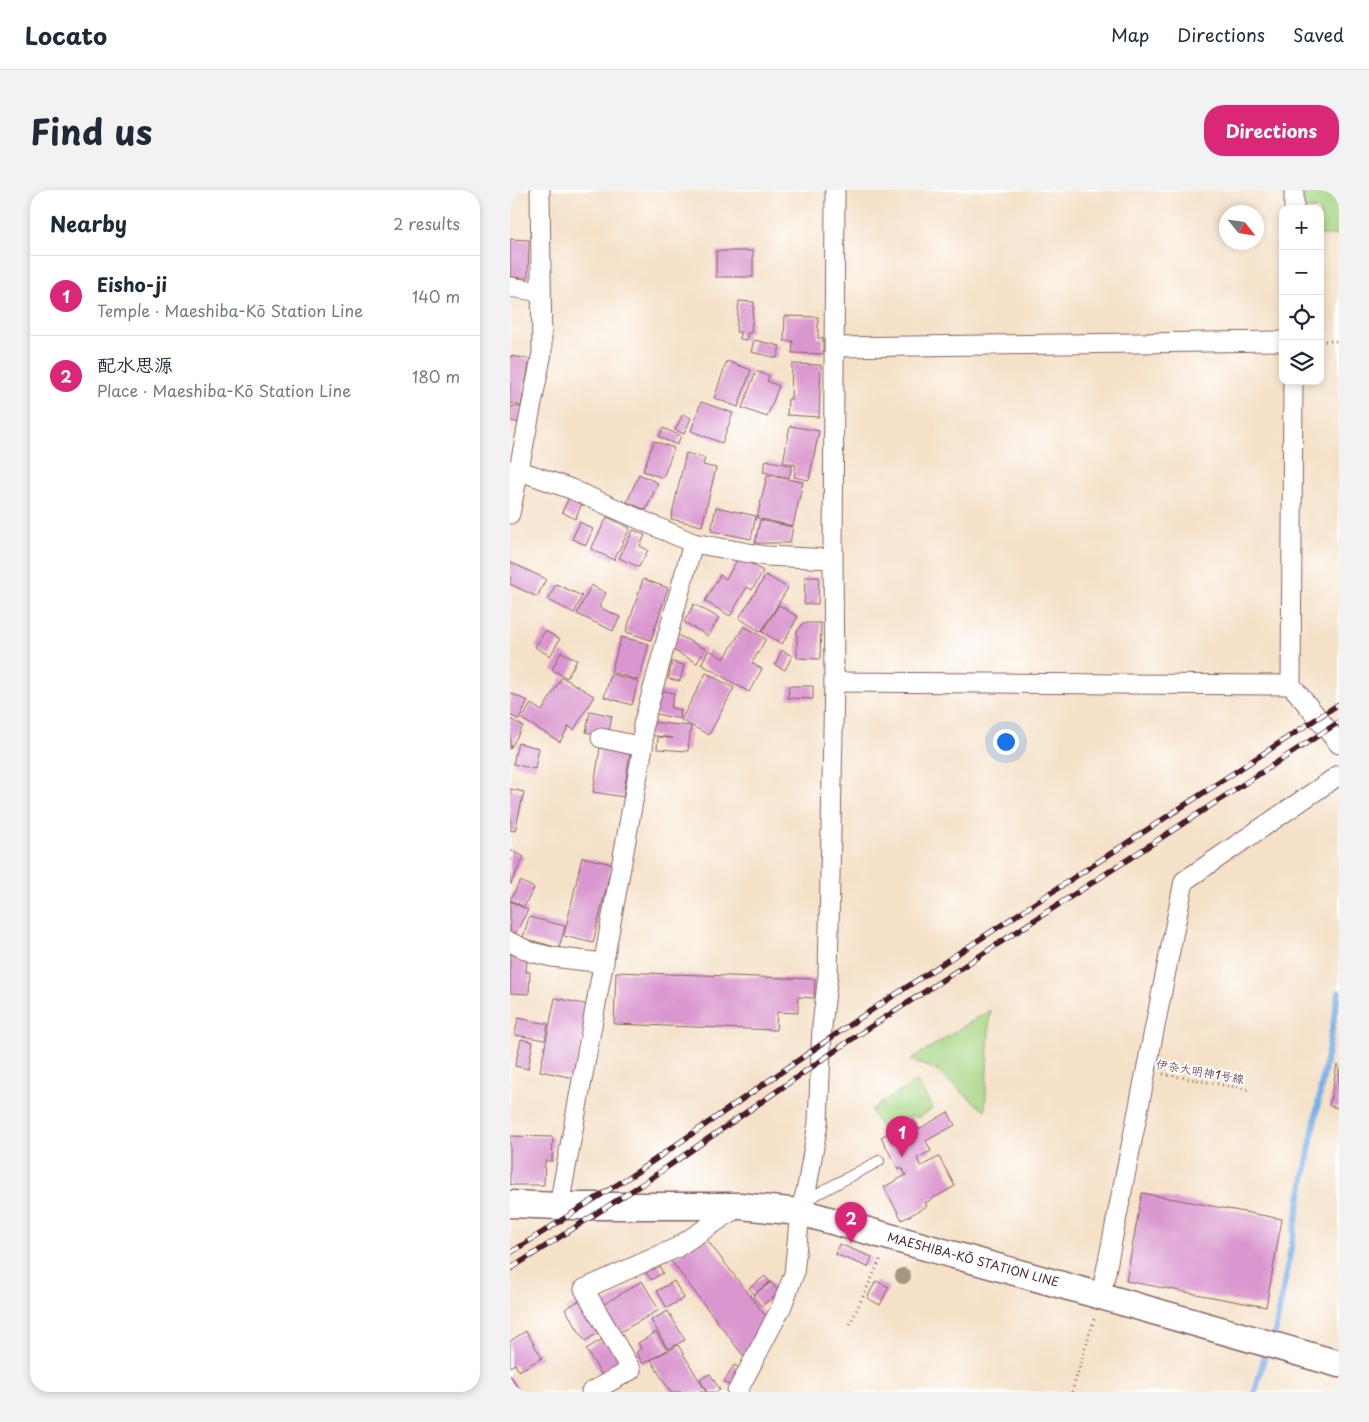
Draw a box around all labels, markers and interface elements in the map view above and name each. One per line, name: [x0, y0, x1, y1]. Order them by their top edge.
text: Locato: [25, 17, 107, 53]
text: Map: [1111, 21, 1149, 48]
text: Directions: [1177, 21, 1265, 48]
text: Saved: [1293, 21, 1344, 48]
text: Find us: [30, 104, 152, 157]
button: Directions: [1204, 105, 1339, 156]
north arrow: [1219, 205, 1264, 250]
map controls: [1279, 205, 1324, 385]
button: +: [1279, 205, 1324, 250]
text: Nearby: [50, 207, 127, 239]
text: 2 results: [393, 211, 460, 235]
button: −: [1279, 250, 1324, 295]
text: Eisho-ji: [97, 270, 167, 298]
text: 1: [62, 284, 70, 308]
text: 140 m: [412, 284, 460, 308]
button: locate: [1279, 295, 1324, 340]
text: Temple · Maeshiba-Kō Station Line: [97, 298, 363, 322]
button: layers: [1279, 340, 1324, 385]
text: 配水思源: [97, 350, 173, 378]
text: 2: [60, 364, 72, 388]
text: 180 m: [412, 364, 460, 388]
text: Place · Maeshiba-Kō Station Line: [97, 378, 351, 402]
your location: [993, 729, 1019, 755]
street label: 伊奈大明神1号線: [1155, 1054, 1246, 1088]
pin: 1: [886, 1116, 918, 1157]
pin: 2: [835, 1202, 867, 1243]
street label: MAESHIBA-KŌ STATION LINE: [885, 1227, 1061, 1291]

